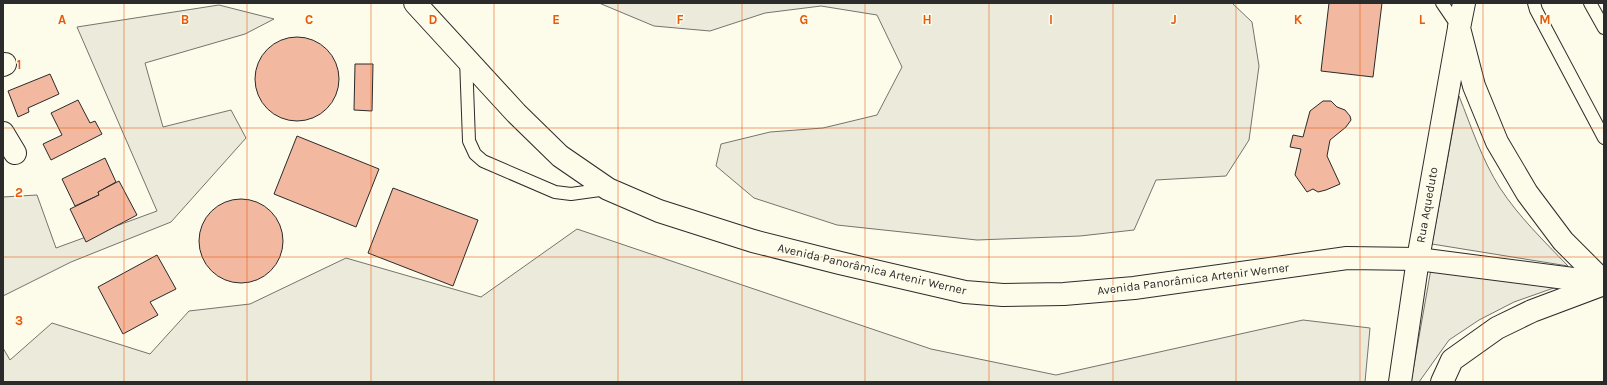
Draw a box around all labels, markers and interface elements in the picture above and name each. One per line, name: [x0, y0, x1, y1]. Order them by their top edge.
text: A: [58, 12, 66, 27]
text: B: [181, 12, 189, 27]
text: C: [305, 12, 313, 27]
text: D: [429, 12, 438, 27]
text: E: [552, 12, 560, 27]
text: F: [676, 12, 684, 27]
text: G: [800, 12, 808, 27]
text: H: [922, 12, 932, 27]
text: I: [1049, 12, 1053, 27]
text: J: [1171, 12, 1177, 27]
text: K: [1294, 12, 1303, 27]
text: L: [1419, 12, 1426, 27]
text: M: [1539, 12, 1551, 27]
text: 1: [17, 57, 21, 72]
street label: Rua Aqueduto: [1413, 166, 1441, 244]
text: 2: [15, 185, 23, 200]
street label: Avenida Panorâmica Artenir Werner: [776, 240, 968, 298]
street label: Avenida Panorâmica Artenir Werner: [1096, 260, 1290, 298]
text: 3: [15, 313, 23, 328]

